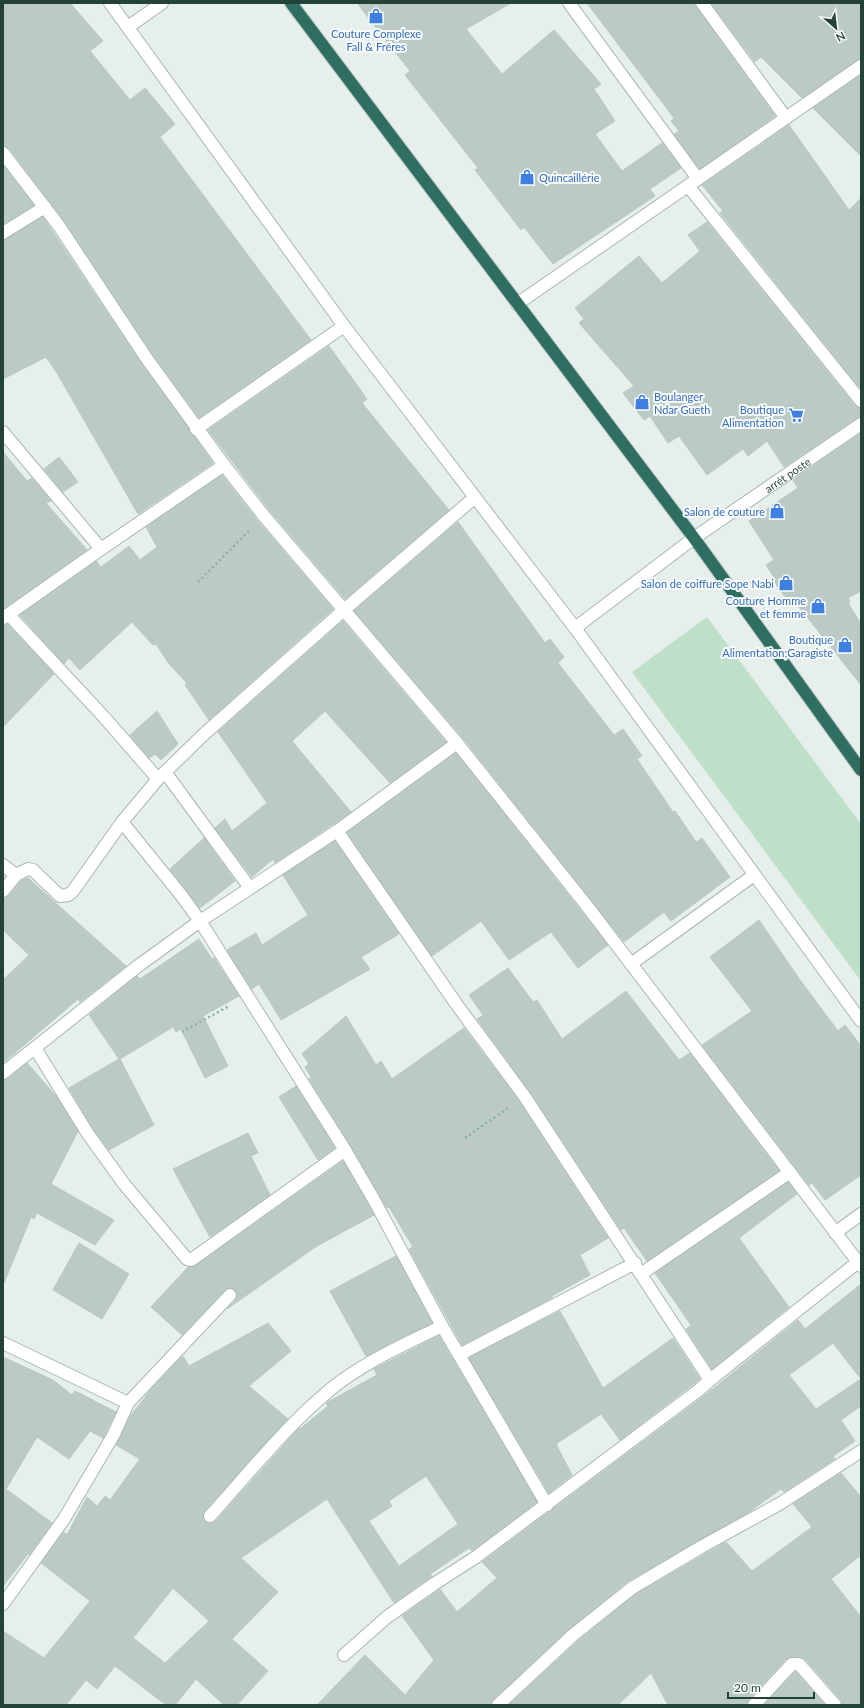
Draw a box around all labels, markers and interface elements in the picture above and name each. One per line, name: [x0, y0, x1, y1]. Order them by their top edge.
shop icon: Couture Complexe Fall & Fréres: [367, 7, 385, 25]
north arrow: [816, 8, 856, 48]
place label: Couture Complexe Fall & Fréres: [331, 27, 421, 53]
text: N: [834, 30, 848, 45]
shop icon: Quincaillérie: [518, 168, 536, 186]
place label: Quincaillérie: [539, 171, 600, 184]
place label: Boulanger Ndar Gueth: [654, 390, 710, 416]
shop icon: Boulanger Ndar Gueth: [633, 393, 651, 411]
place label: Boutique Alimentation: [722, 403, 784, 429]
supermarket icon: Boutique Alimentation: [787, 406, 805, 424]
street label: arrét poste: [762, 454, 813, 495]
shop icon: Salon de couture: [768, 502, 786, 520]
place label: Salon de couture: [684, 505, 765, 518]
shop icon: Salon de coiffure Sope Nabi: [777, 574, 795, 592]
place label: Salon de coiffure Sope Nabi: [641, 577, 774, 590]
place label: Couture Homme et femme: [726, 594, 806, 620]
shop icon: Couture Homme et femme: [809, 597, 827, 615]
place label: Boutique Alimentation;Garagiste: [722, 633, 833, 659]
shop icon: Boutique Alimentation;Garagiste: [836, 636, 854, 654]
scale bar: [728, 1674, 814, 1700]
text: 20 m: [734, 1680, 761, 1695]

